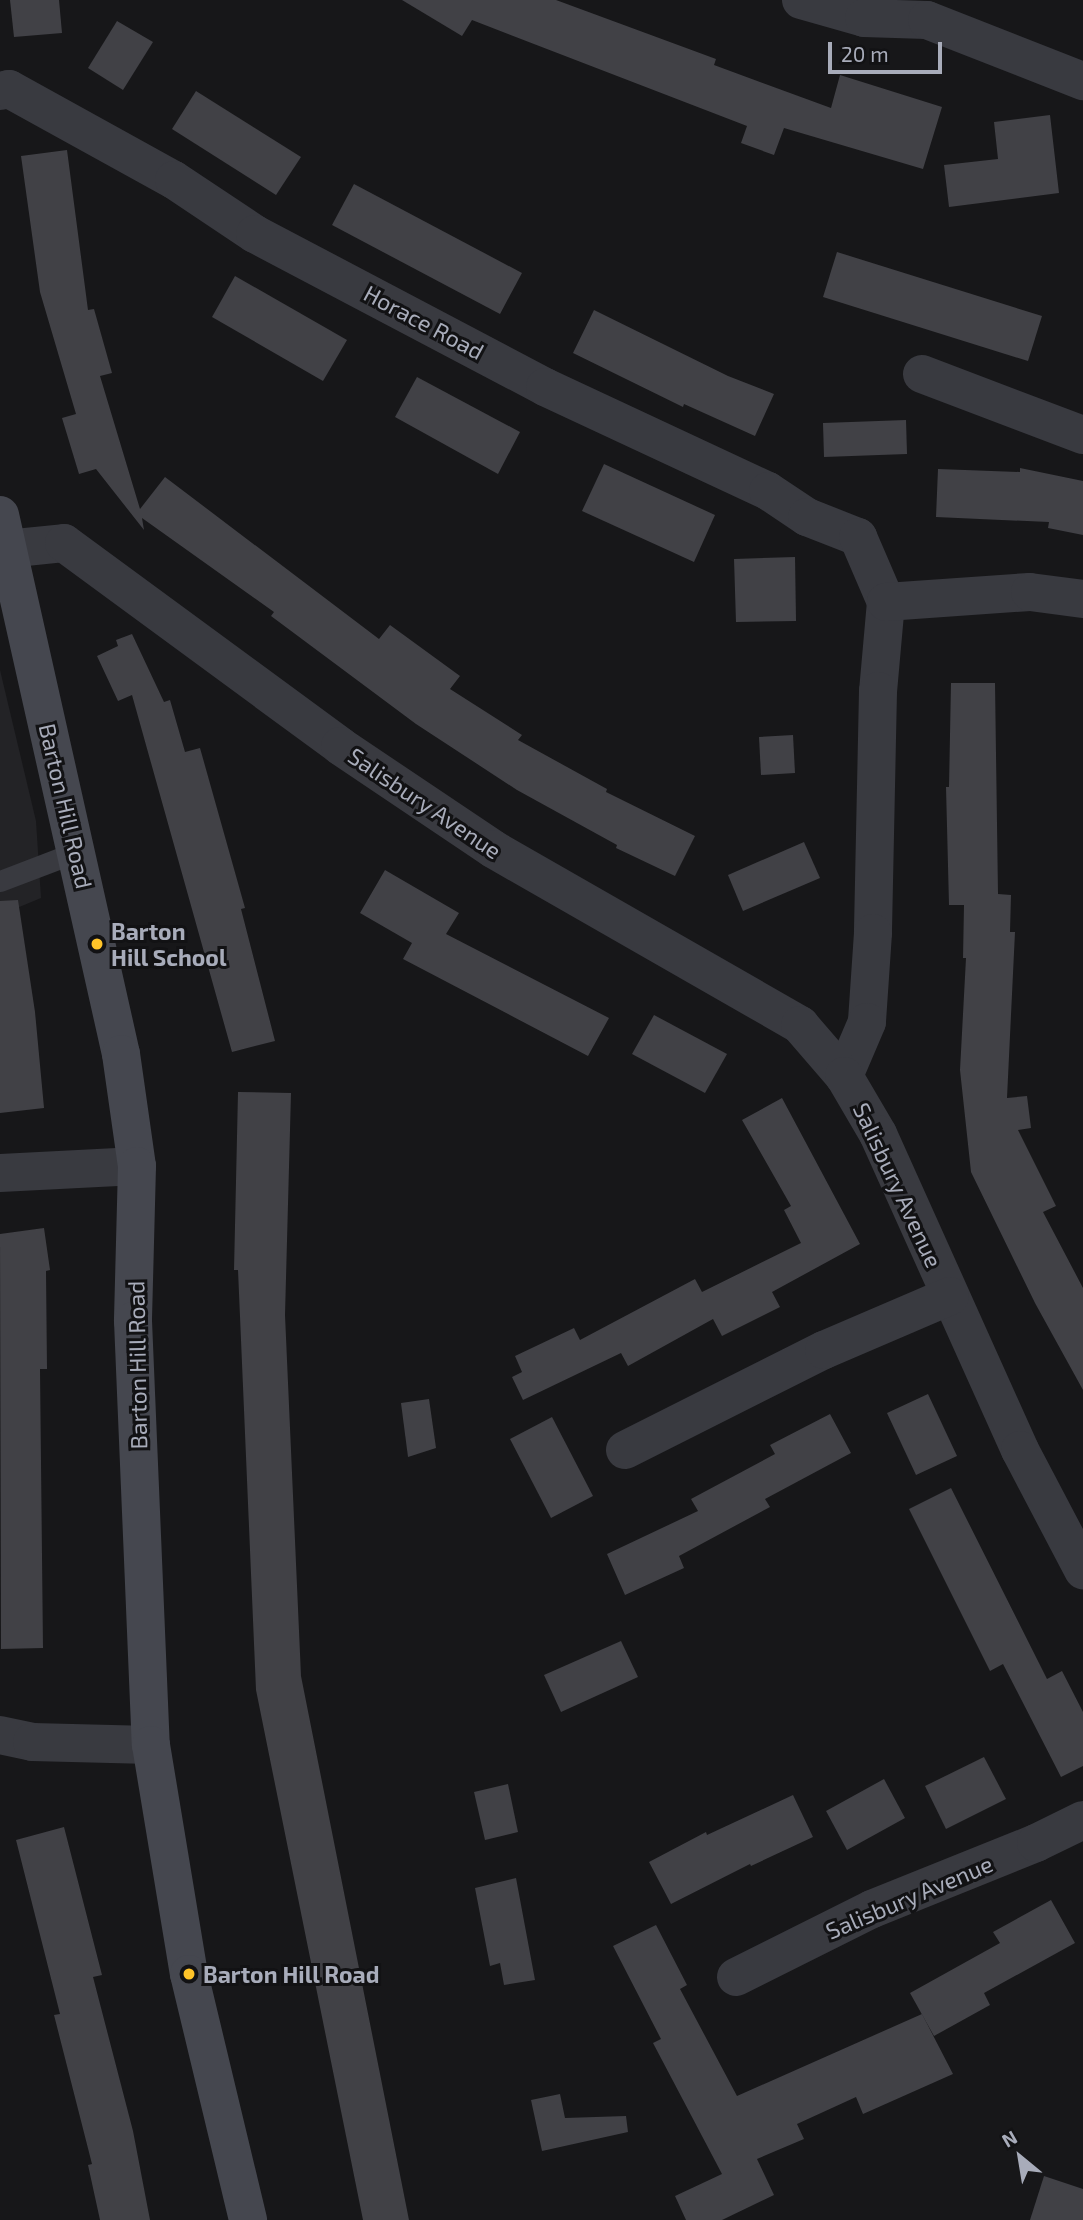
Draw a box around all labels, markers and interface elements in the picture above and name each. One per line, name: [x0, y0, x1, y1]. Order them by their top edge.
scale bar: [831, 28, 945, 72]
text: 20 m: [841, 41, 889, 66]
street label: Horace Road: [359, 279, 489, 365]
street label: Barton Hill Road: [34, 720, 98, 892]
street label: Salisbury Avenue: [343, 741, 507, 865]
place label: Barton Hill School: [111, 917, 227, 971]
marker: Barton Hill School: [89, 936, 105, 952]
street label: Salisbury Avenue: [848, 1098, 948, 1272]
street label: Barton Hill Road: [122, 1280, 152, 1450]
street label: Salisbury Avenue: [821, 1849, 997, 1945]
place label: Barton Hill Road: [203, 1960, 380, 1988]
marker: Barton Hill Road: [181, 1966, 197, 1982]
north arrow: [985, 2122, 1055, 2192]
text: N: [998, 2125, 1021, 2152]

